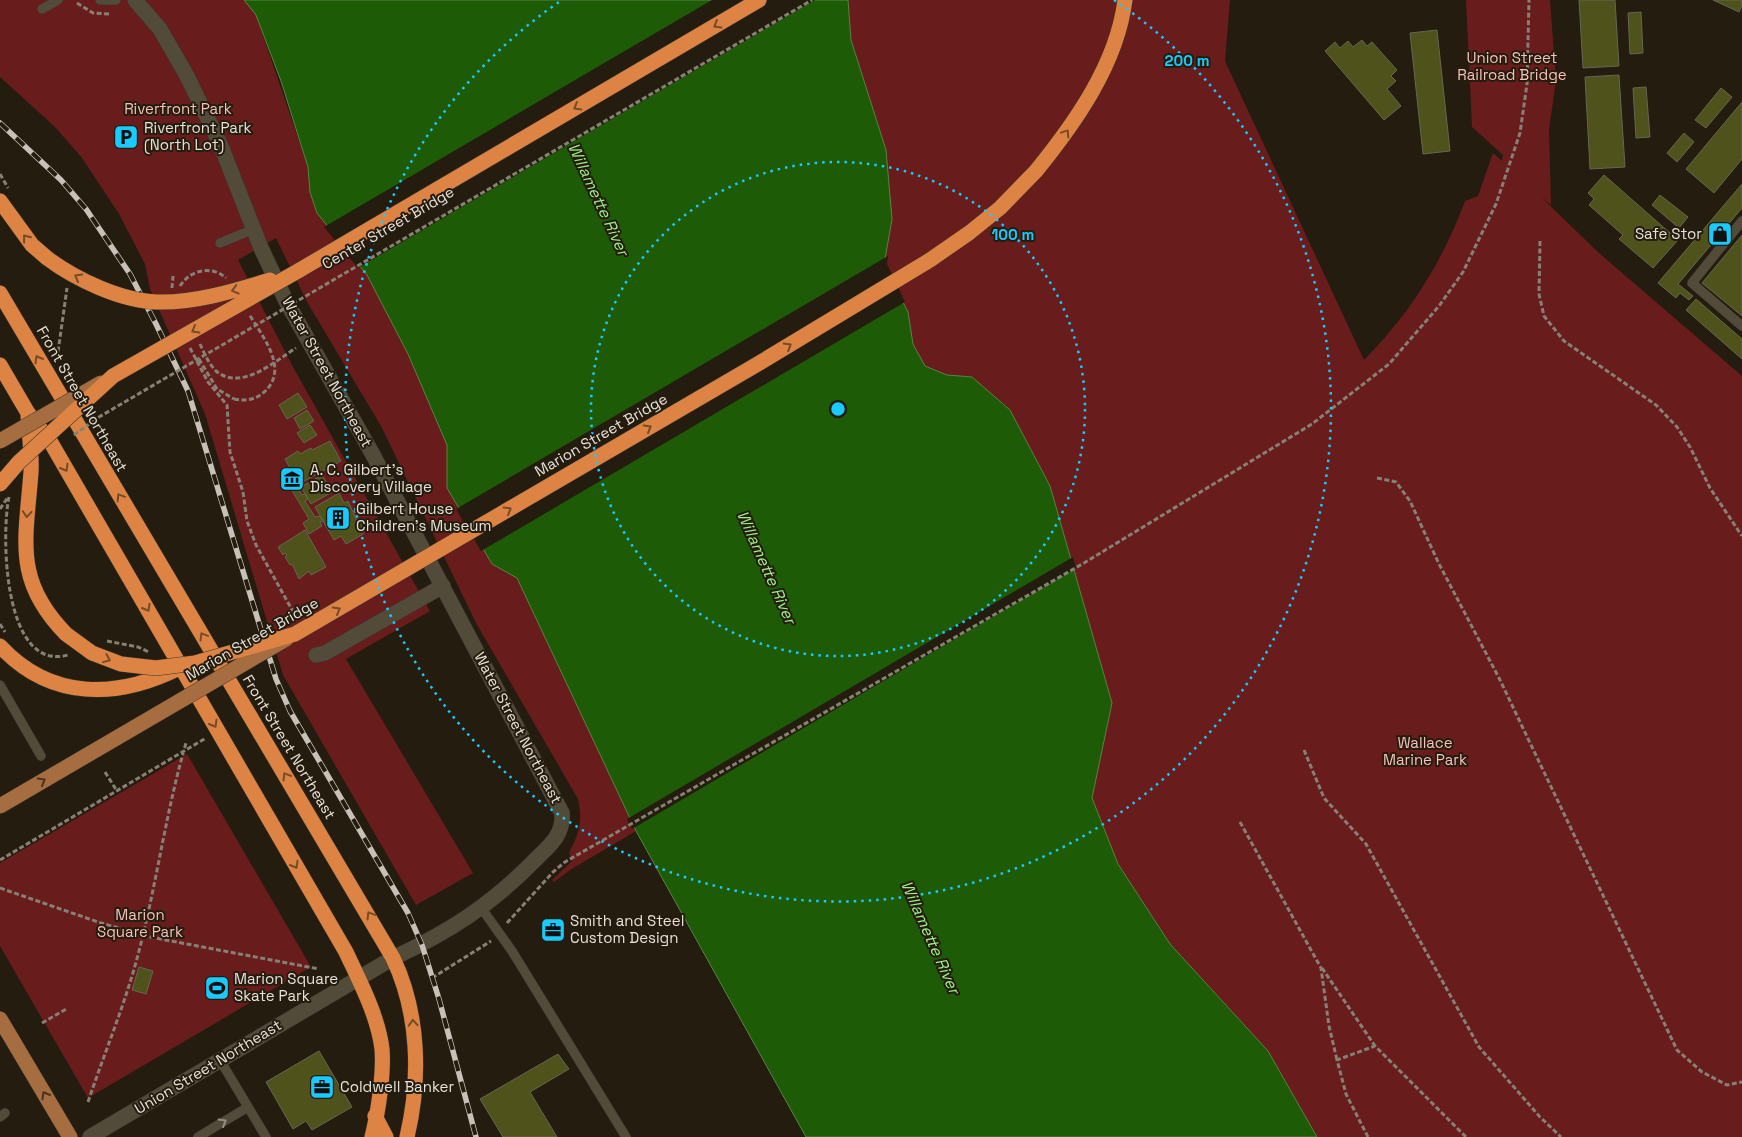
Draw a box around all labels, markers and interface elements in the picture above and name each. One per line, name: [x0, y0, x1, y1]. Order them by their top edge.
one-way arrow: [714, 18, 723, 28]
park label: Union Street Railroad Bridge: [1457, 48, 1567, 84]
text: 200 m: [1165, 51, 1209, 70]
park label: Riverfront Park: [124, 99, 232, 118]
one-way arrow: [574, 101, 583, 111]
place label: Riverfront Park (North Lot): [144, 118, 252, 155]
parking icon: Riverfront Park (North Lot): [113, 124, 139, 150]
one-way arrow: [1059, 129, 1069, 138]
water label: Willamette River: [563, 139, 635, 261]
street label: Center Street Bridge: [318, 182, 457, 273]
shop icon: Safe Stor: [1707, 221, 1733, 247]
place label: Safe Stor: [1635, 224, 1702, 243]
text: 100 m: [992, 225, 1034, 244]
one-way arrow: [24, 235, 32, 244]
one-way arrow: [74, 273, 83, 283]
one-way arrow: [231, 285, 239, 295]
street label: Water Street Northeast: [278, 293, 377, 450]
street label: Front Street Northeast: [33, 322, 132, 475]
one-way arrow: [191, 323, 200, 333]
one-way arrow: [783, 342, 792, 352]
one-way arrow: [34, 355, 44, 364]
street label: Marion Street Bridge: [531, 389, 671, 480]
centre of rings: [829, 400, 847, 418]
one-way arrow: [643, 424, 652, 434]
place label: A. C. Gilbert's Discovery Village: [310, 460, 432, 496]
one-way arrow: [59, 462, 69, 471]
museum icon: A. C. Gilbert's Discovery Village: [279, 466, 305, 492]
one-way arrow: [116, 493, 126, 502]
place label: Gilbert House Children's Museum: [356, 499, 491, 535]
building icon: Gilbert House Children's Museum: [325, 505, 351, 531]
one-way arrow: [503, 506, 512, 516]
water label: Willamette River: [732, 507, 802, 629]
one-way arrow: [21, 510, 32, 518]
street label: Marion Street Bridge: [182, 593, 322, 684]
one-way arrow: [140, 603, 150, 612]
one-way arrow: [332, 606, 341, 616]
one-way arrow: [199, 633, 209, 642]
street label: Water Street Northeast: [470, 649, 567, 807]
one-way arrow: [102, 653, 111, 663]
street label: Front Street Northeast: [239, 671, 340, 823]
one-way arrow: [208, 719, 218, 728]
park label: Wallace Marine Park: [1383, 733, 1467, 769]
one-way arrow: [283, 772, 293, 781]
one-way arrow: [37, 778, 46, 788]
one-way arrow: [289, 860, 299, 869]
water label: Willamette River: [896, 877, 966, 999]
park label: Marion Square Park: [97, 905, 183, 941]
place label: Smith and Steel Custom Design: [570, 911, 684, 947]
one-way arrow: [366, 912, 376, 921]
office icon: Smith and Steel Custom Design: [540, 917, 566, 943]
place label: Marion Square Skate Park: [234, 969, 338, 1005]
sports icon: Marion Square Skate Park: [204, 975, 230, 1001]
street label: Union Street Northeast: [131, 1015, 285, 1118]
one-way arrow: [408, 1019, 419, 1027]
office icon: Coldwell Banker: [309, 1074, 335, 1100]
place label: Coldwell Banker: [340, 1077, 454, 1096]
one-way arrow: [41, 1091, 51, 1100]
one-way arrow: [218, 1119, 227, 1129]

